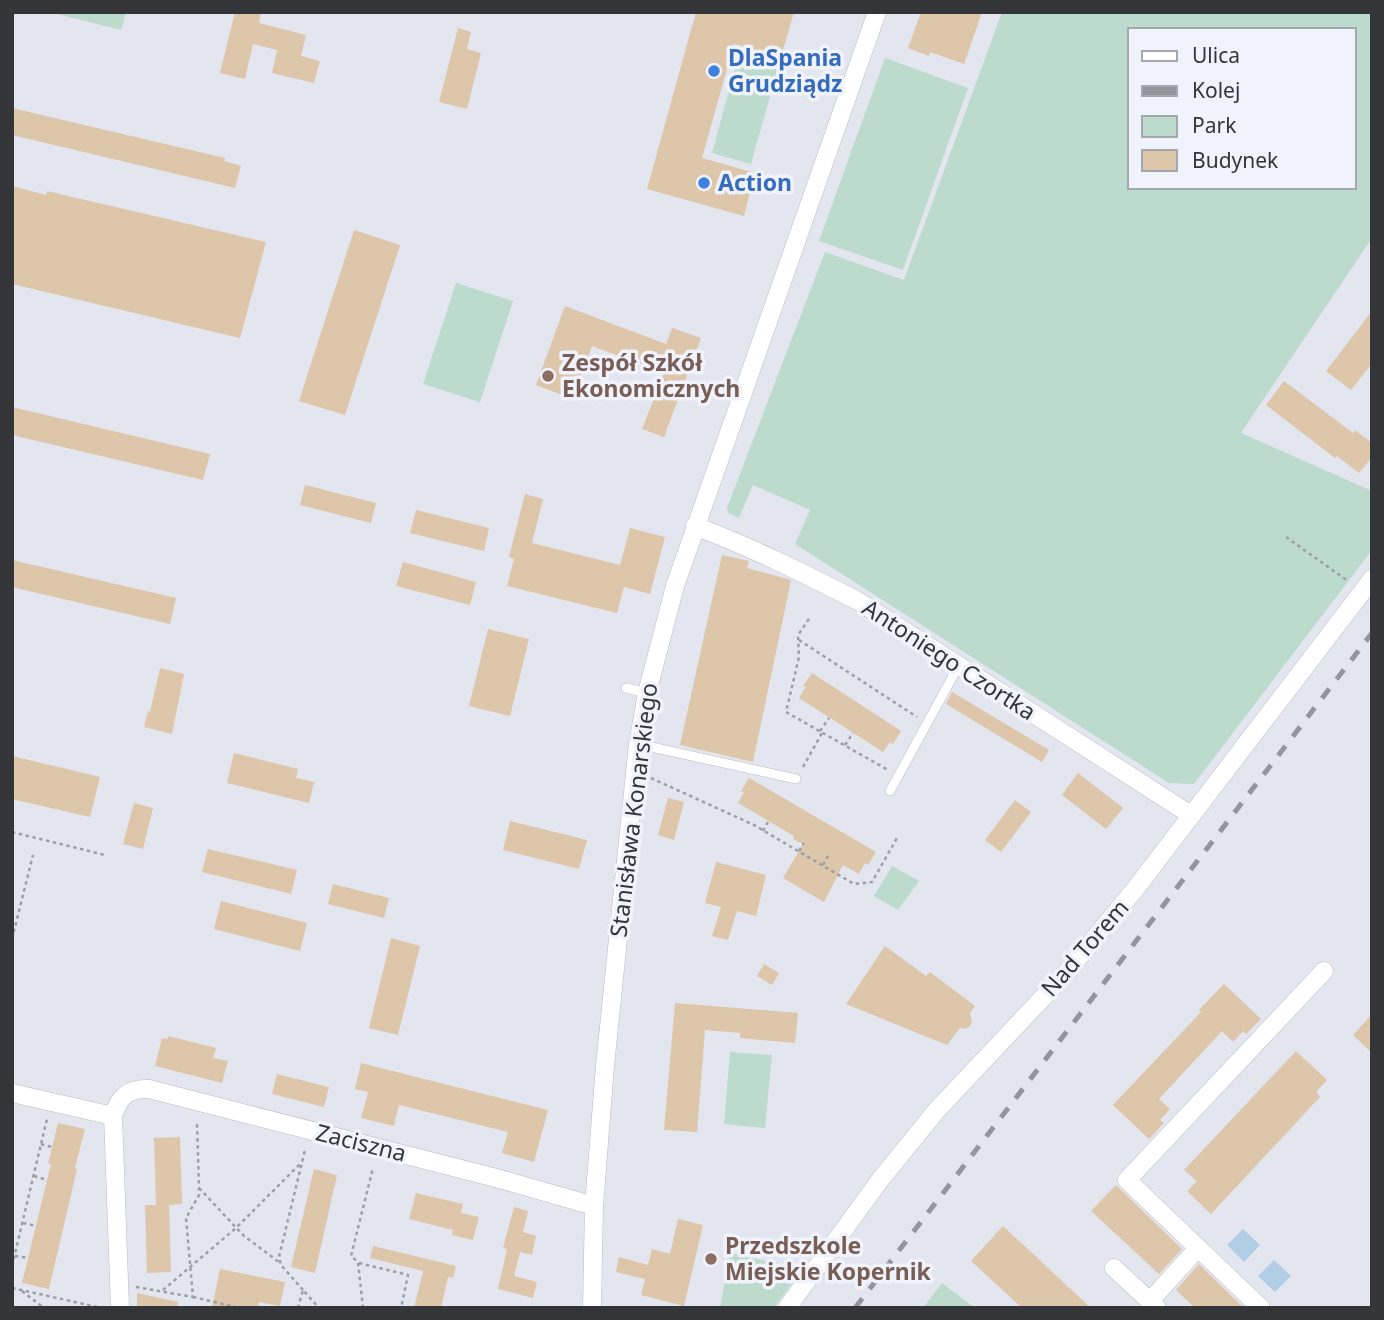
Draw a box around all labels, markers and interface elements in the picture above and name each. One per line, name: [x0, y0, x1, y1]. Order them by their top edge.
legend: [1128, 28, 1356, 189]
place label: DlaSpania Grudziądz: [728, 41, 842, 99]
text: Ulica: [1192, 41, 1240, 69]
marker: DlaSpania Grudziądz: [706, 63, 722, 79]
text: Kolej: [1192, 76, 1240, 104]
text: Park: [1192, 111, 1237, 139]
text: Budynek: [1192, 146, 1279, 174]
place label: Action: [718, 166, 792, 198]
marker: Action: [696, 175, 712, 191]
place label: Zespół Szkół Ekonomicznych: [562, 346, 740, 404]
marker: Zespół Szkół Ekonomicznych: [540, 368, 556, 384]
street label: Antoniego Czortka: [857, 591, 1042, 727]
street label: Stanisława Konarskiego: [602, 681, 664, 939]
street label: Nad Torem: [1033, 892, 1135, 1003]
street label: Zaciszna: [313, 1115, 410, 1169]
place label: Przedszkole Miejskie Kopernik: [725, 1229, 932, 1287]
marker: Przedszkole Miejskie Kopernik: [703, 1251, 719, 1267]

